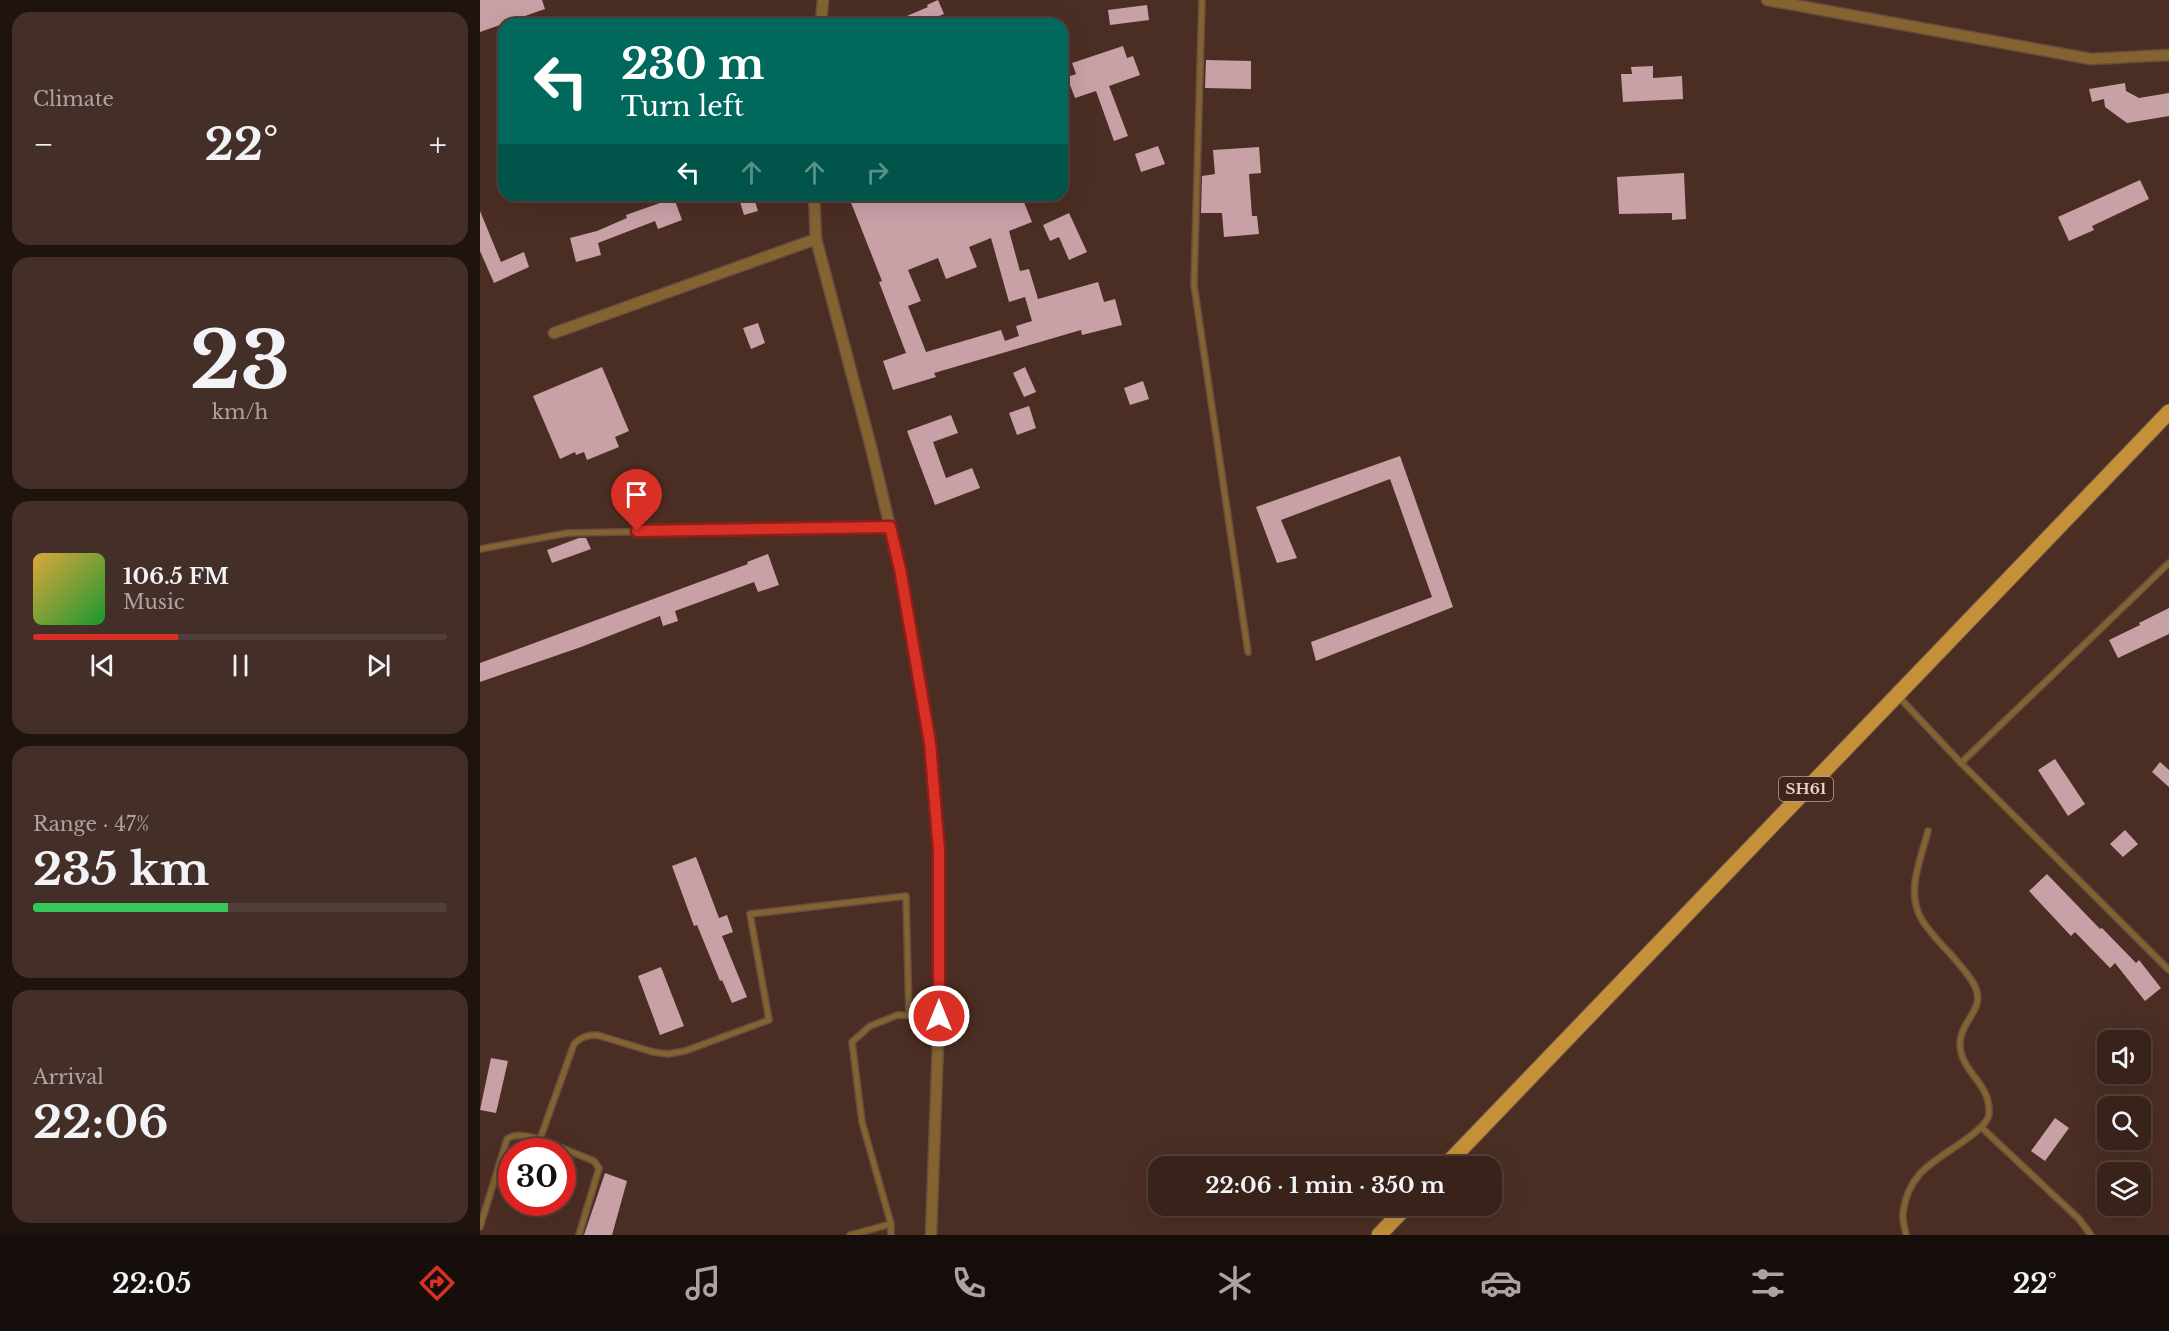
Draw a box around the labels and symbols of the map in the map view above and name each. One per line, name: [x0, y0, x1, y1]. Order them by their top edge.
pin: [611, 469, 662, 531]
road number: SH61: [1779, 777, 1833, 801]
position arrow: [907, 984, 971, 1048]
speed limit sign: 30: [498, 1138, 576, 1216]

